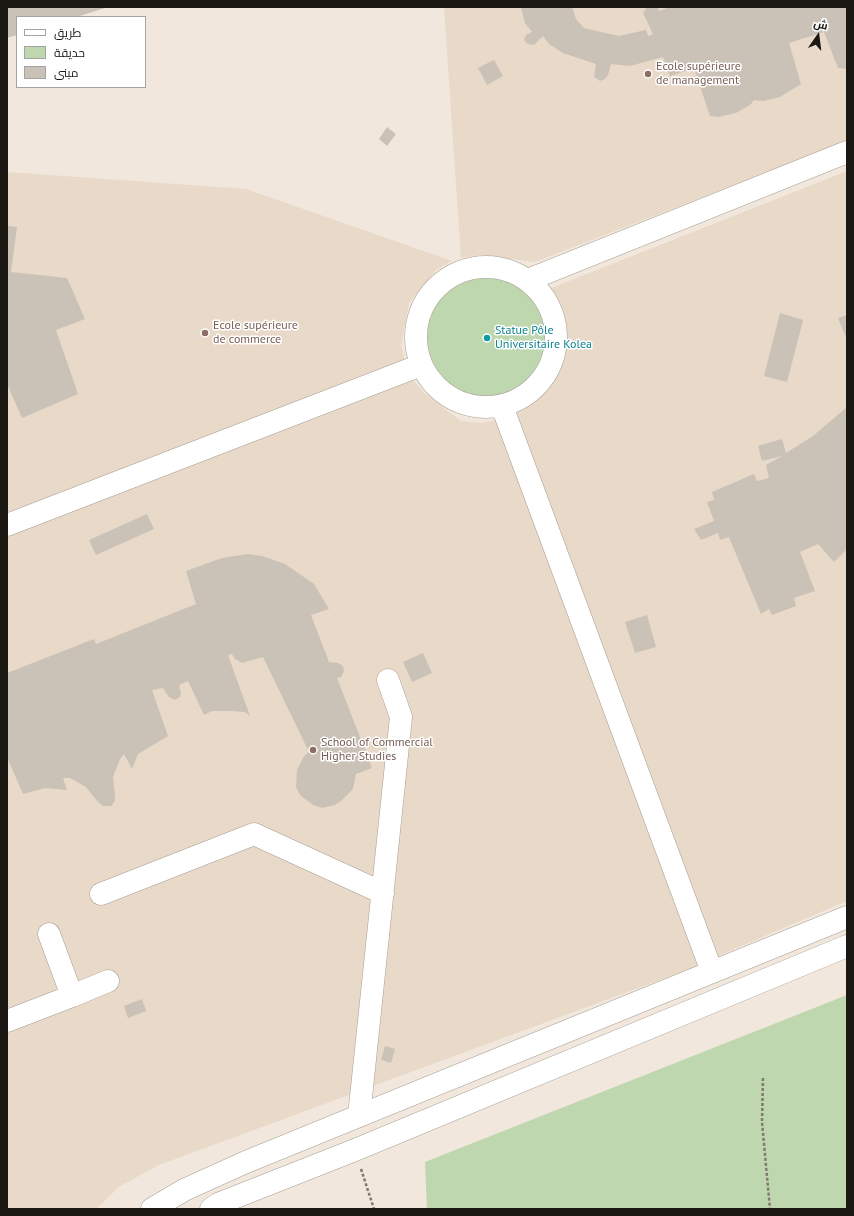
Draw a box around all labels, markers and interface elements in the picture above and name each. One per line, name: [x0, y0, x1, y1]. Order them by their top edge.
legend: [16, 16, 146, 88]
north arrow: [798, 16, 838, 56]
text: ش: [812, 16, 829, 33]
text: طريق: [54, 25, 81, 40]
text: حديقة: [54, 45, 85, 60]
place label: Ecole supérieure de management: [656, 60, 741, 88]
text: مبنى: [54, 65, 79, 80]
marker: Ecole supérieure de management: [643, 69, 653, 79]
place label: Ecole supérieure de commerce: [213, 319, 298, 347]
place label: Statue Pôle Universitaire Kolea: [495, 324, 592, 352]
marker: Ecole supérieure de commerce: [200, 328, 210, 338]
marker: Statue Pôle Universitaire Kolea: [482, 333, 492, 343]
place label: School of Commercial Higher Studies: [321, 736, 433, 764]
marker: School of Commercial Higher Studies: [308, 745, 318, 755]

